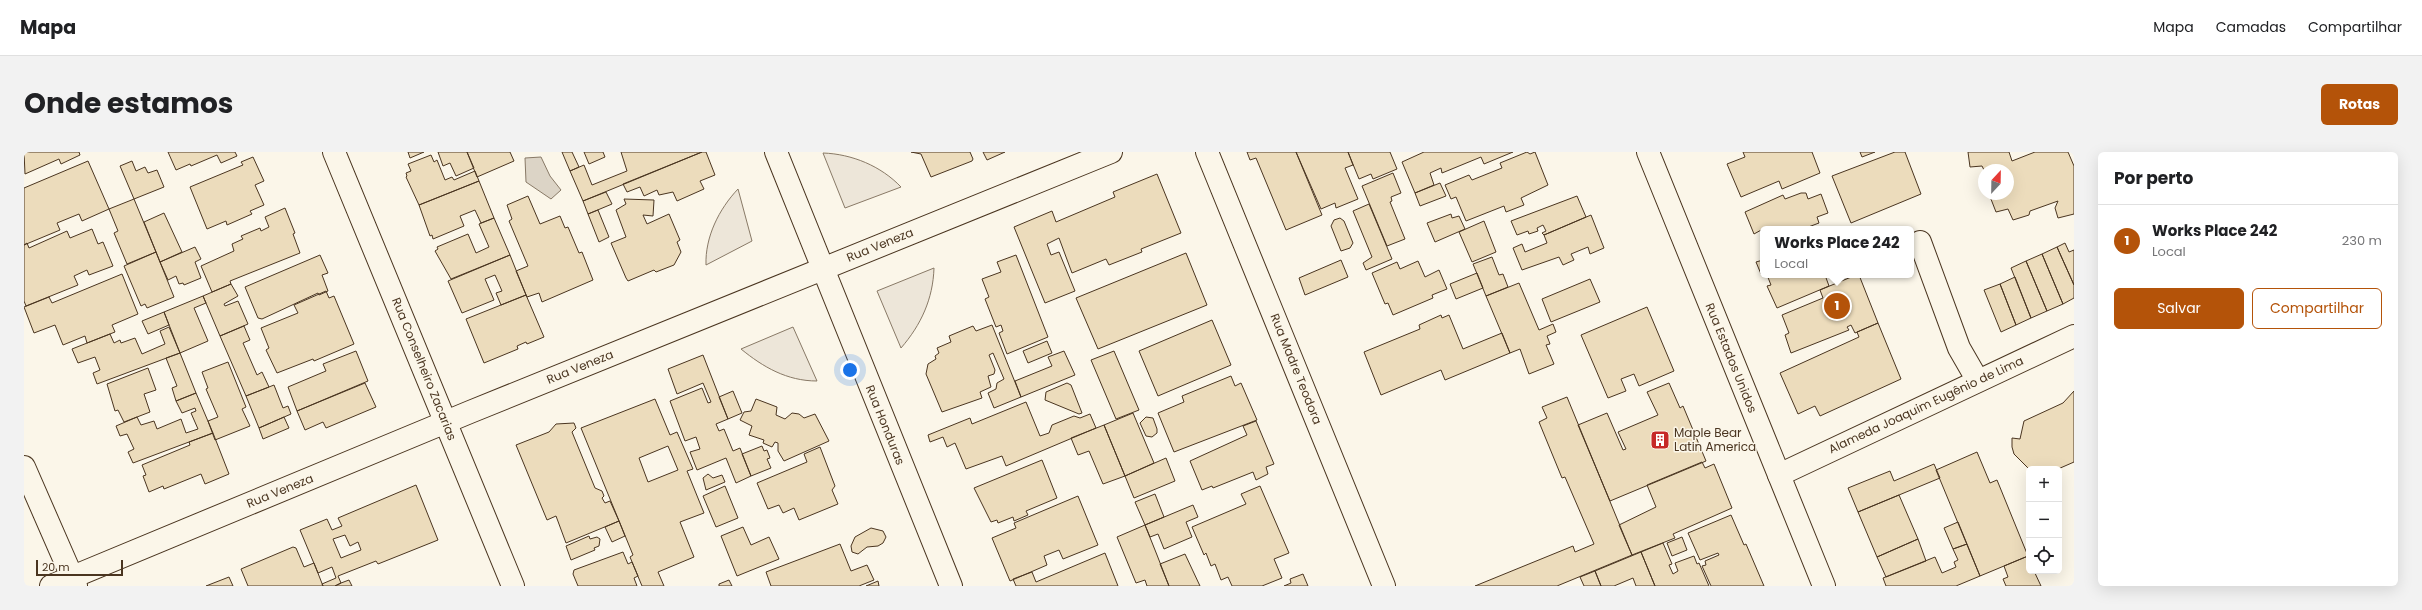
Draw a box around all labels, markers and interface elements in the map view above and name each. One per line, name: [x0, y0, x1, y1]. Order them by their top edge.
text: Mapa: [20, 14, 76, 41]
text: Mapa: [2153, 17, 2194, 37]
text: Camadas: [2216, 17, 2286, 37]
text: Compartilhar: [2308, 17, 2402, 37]
text: Onde estamos: [24, 84, 233, 123]
button: Rotas: [2321, 84, 2398, 125]
north arrow: [1978, 164, 2014, 200]
text: Por perto: [2114, 166, 2193, 190]
text: Works Place 242: [2152, 220, 2277, 241]
street label: Rua Veneza: [844, 223, 916, 266]
popup: [1760, 226, 1914, 278]
text: 1: [2125, 231, 2129, 250]
text: 230 m: [2342, 231, 2382, 250]
text: Works Place 242: [1774, 232, 1900, 253]
text: Local: [2152, 242, 2186, 261]
text: Local: [1774, 254, 1808, 273]
button: Salvar: [2114, 288, 2244, 329]
button: Compartilhar: [2252, 288, 2382, 329]
pin: 1: [1824, 291, 1850, 321]
street label: Rua Conselheiro Zacarias: [388, 295, 461, 443]
street label: Rua Estados Unidos: [1702, 300, 1761, 415]
street label: Rua Madre Teodora: [1266, 311, 1326, 427]
street label: Rua Veneza: [544, 345, 616, 388]
street label: Alameda Joaquim Eugênio de Lima: [1826, 352, 2026, 457]
your location: [840, 360, 860, 380]
street label: Rua Honduras: [862, 382, 909, 467]
place label: Maple Bear Latin America: [1674, 424, 1756, 455]
building icon: Maple Bear Latin America: [1649, 429, 1671, 451]
map controls: [2026, 466, 2062, 574]
button: +: [2026, 466, 2062, 502]
street label: Rua Veneza: [244, 469, 316, 512]
button: −: [2026, 502, 2062, 538]
button: locate: [2026, 538, 2062, 574]
scale bar: [36, 558, 123, 577]
text: 20 m: [42, 559, 70, 575]

